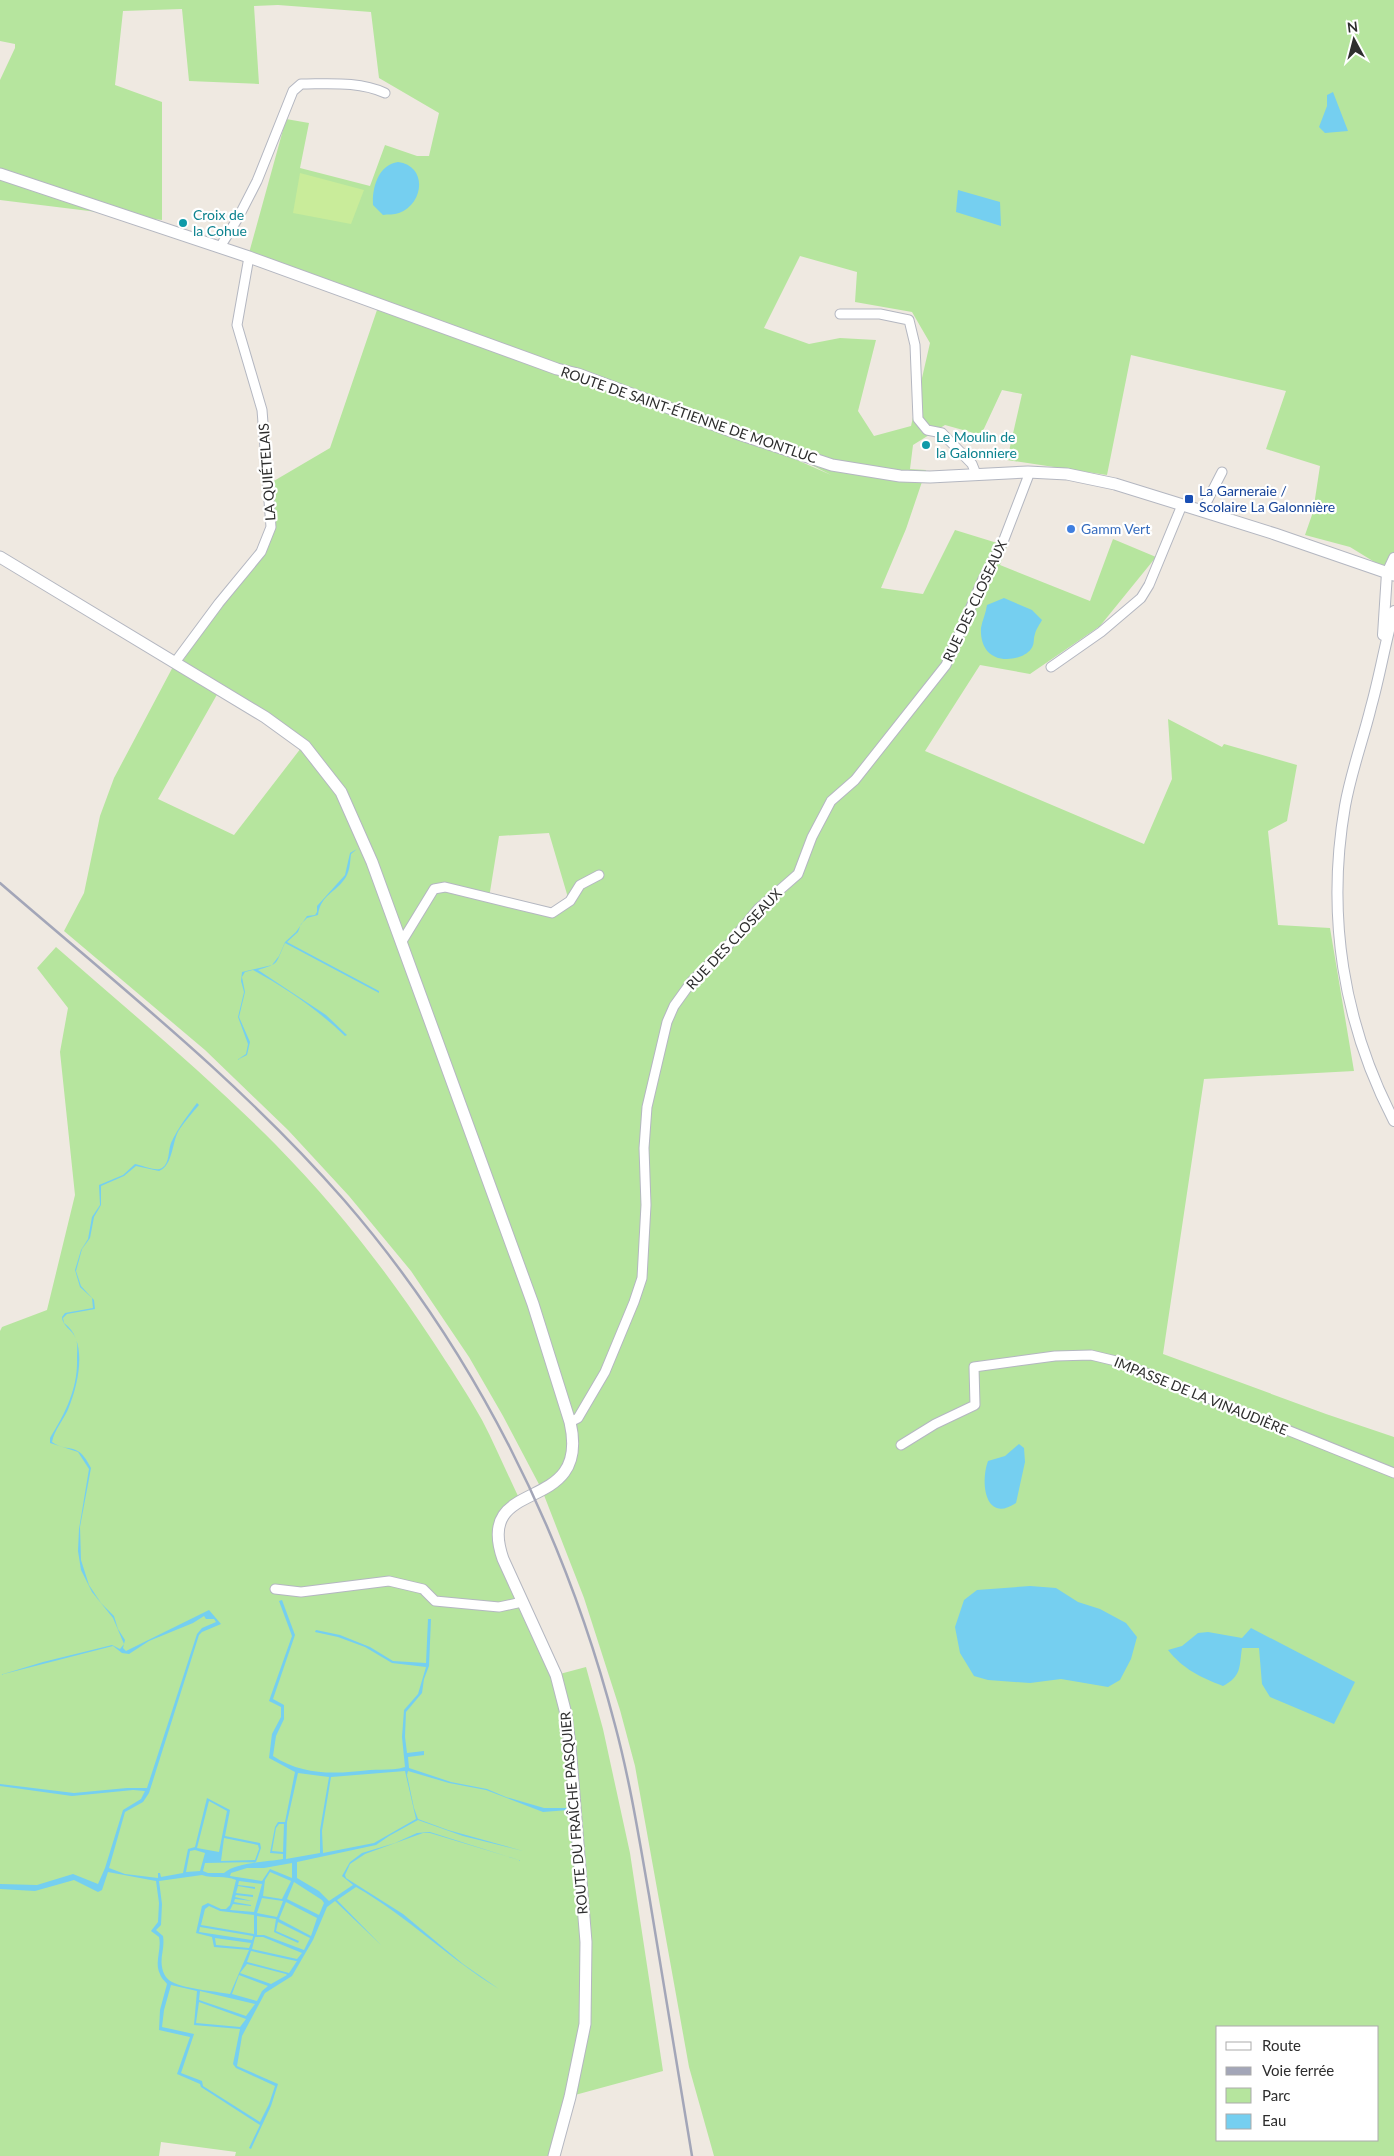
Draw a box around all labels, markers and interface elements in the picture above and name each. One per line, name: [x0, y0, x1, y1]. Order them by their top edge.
north arrow: [1329, 15, 1379, 65]
text: N: [1346, 18, 1359, 36]
place label: Croix de la Cohue: [193, 206, 247, 239]
marker: Croix de la Cohue: [177, 217, 189, 229]
street label: ROUTE DE SAINT-ÉTIENNE DE MONTLUC: [559, 363, 820, 467]
street label: LA QUIÉTELAIS: [255, 423, 278, 521]
place label: Le Moulin de la Galonniere: [936, 428, 1017, 461]
marker: Le Moulin de la Galonniere: [920, 439, 932, 451]
place label: La Garneraie / Scolaire La Galonnière: [1199, 482, 1335, 515]
marker: La Garneraie / Scolaire La Galonnière: [1183, 493, 1195, 505]
place label: Gamm Vert: [1081, 520, 1150, 537]
marker: Gamm Vert: [1065, 523, 1077, 535]
street label: RUE DES CLOSEAUX: [939, 537, 1010, 664]
street label: RUE DES CLOSEAUX: [682, 885, 785, 993]
street label: IMPASSE DE LA VINAUDIÈRE: [1112, 1353, 1290, 1438]
street label: ROUTE DU FRAÎCHE PASQUIER: [556, 1711, 591, 1915]
legend: [1216, 2026, 1379, 2141]
text: Route: [1262, 2036, 1301, 2054]
text: Voie ferrée: [1262, 2061, 1334, 2079]
text: Parc: [1262, 2086, 1291, 2104]
text: Eau: [1262, 2111, 1286, 2129]

